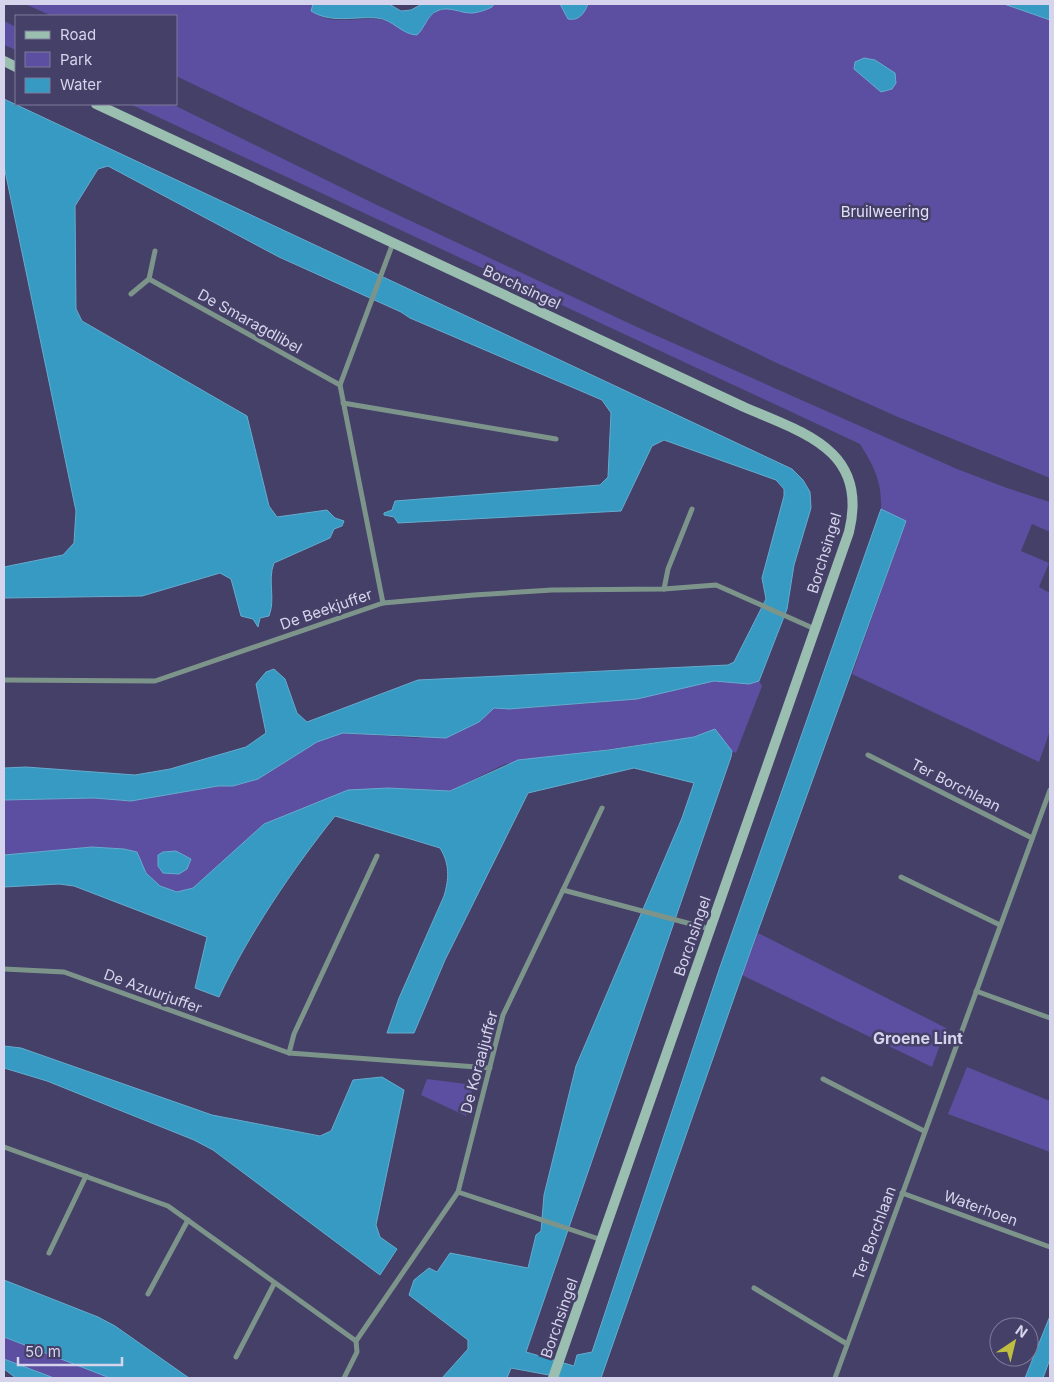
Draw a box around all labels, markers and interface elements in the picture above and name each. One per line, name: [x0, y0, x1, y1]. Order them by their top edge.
legend: [15, 15, 178, 105]
text: Road: [60, 25, 96, 44]
text: Park: [60, 50, 93, 69]
text: Water: [60, 75, 102, 94]
park label: Bruilweering: [841, 202, 929, 221]
street label: Borchsingel: [480, 261, 564, 313]
street label: De Smaragdlibel: [195, 285, 305, 357]
street label: Borchsingel: [803, 510, 845, 596]
street label: De Beekjuffer: [277, 584, 375, 634]
street label: Ter Borchlaan: [908, 754, 1004, 816]
street label: Borchsingel: [669, 893, 715, 979]
street label: De Azuurjuffer: [101, 964, 205, 1018]
street label: De Koraaljuffer: [456, 1008, 502, 1115]
district label: Groene Lint: [873, 1028, 963, 1048]
street label: Ter Borchlaan: [848, 1184, 900, 1282]
street label: Waterhoen: [941, 1186, 1021, 1230]
street label: Borchsingel: [536, 1275, 582, 1361]
north arrow: [989, 1317, 1039, 1367]
text: N: [1012, 1321, 1031, 1341]
scale bar: [18, 1334, 121, 1366]
text: 50 m: [25, 1342, 61, 1361]

